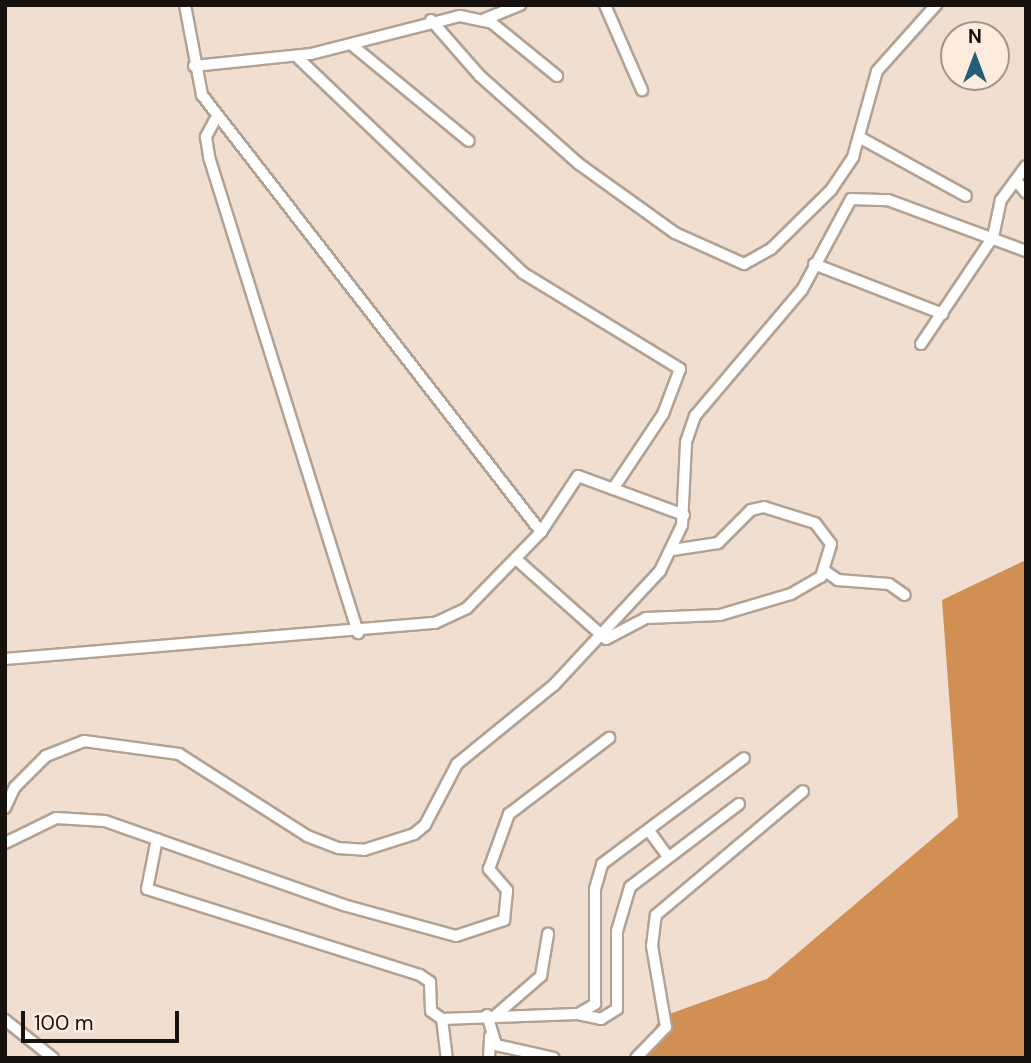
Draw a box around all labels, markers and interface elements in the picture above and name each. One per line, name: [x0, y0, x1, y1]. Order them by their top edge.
north arrow: [940, 21, 1010, 91]
text: N: [968, 24, 982, 49]
scale bar: [24, 996, 182, 1040]
text: 100 m: [34, 1009, 94, 1037]

